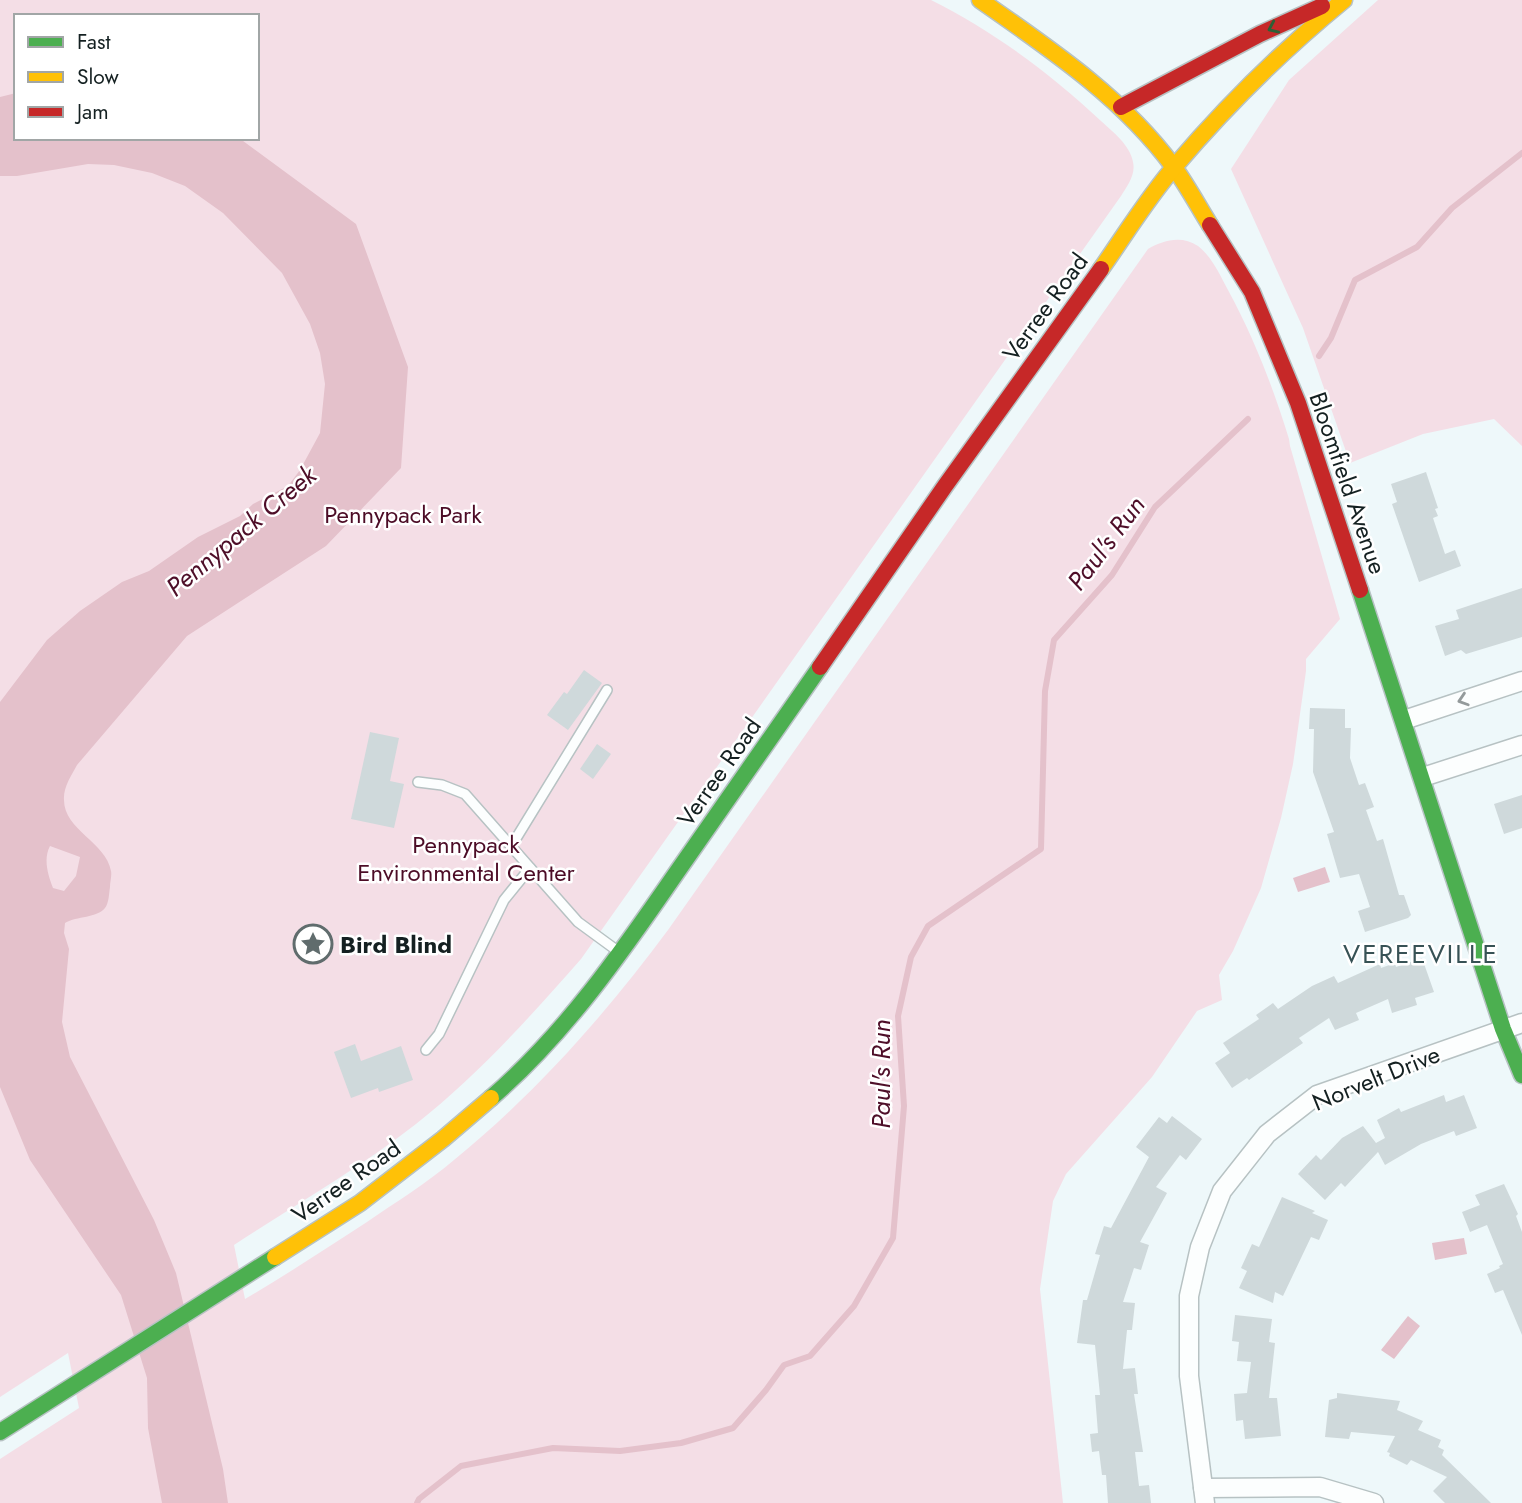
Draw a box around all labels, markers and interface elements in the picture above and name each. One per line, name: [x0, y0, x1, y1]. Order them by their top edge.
legend: [14, 14, 259, 140]
one-way arrow: [1268, 20, 1280, 34]
text: Fast: [77, 27, 110, 57]
text: Slow: [77, 62, 119, 92]
text: Jam: [74, 97, 109, 127]
street label: Verree Road: [994, 246, 1096, 368]
street label: Bloomfield Avenue: [1300, 387, 1396, 579]
water label: Pennypack Creek: [158, 455, 326, 605]
water label: Paul's Run: [1058, 488, 1154, 598]
park label: Pennypack Park: [324, 497, 482, 532]
one-way arrow: [1457, 692, 1469, 707]
street label: Verree Road: [669, 710, 769, 834]
park label: Pennypack Environmental Center: [357, 827, 576, 890]
place icon: Bird Blind: [292, 923, 334, 965]
place label: Bird Blind: [340, 927, 452, 962]
district label: VEREEVILLE: [1343, 935, 1499, 973]
water label: Paul's Run: [862, 1019, 900, 1129]
street label: Norvelt Drive: [1307, 1036, 1445, 1120]
street label: Verree Road: [284, 1131, 408, 1231]

